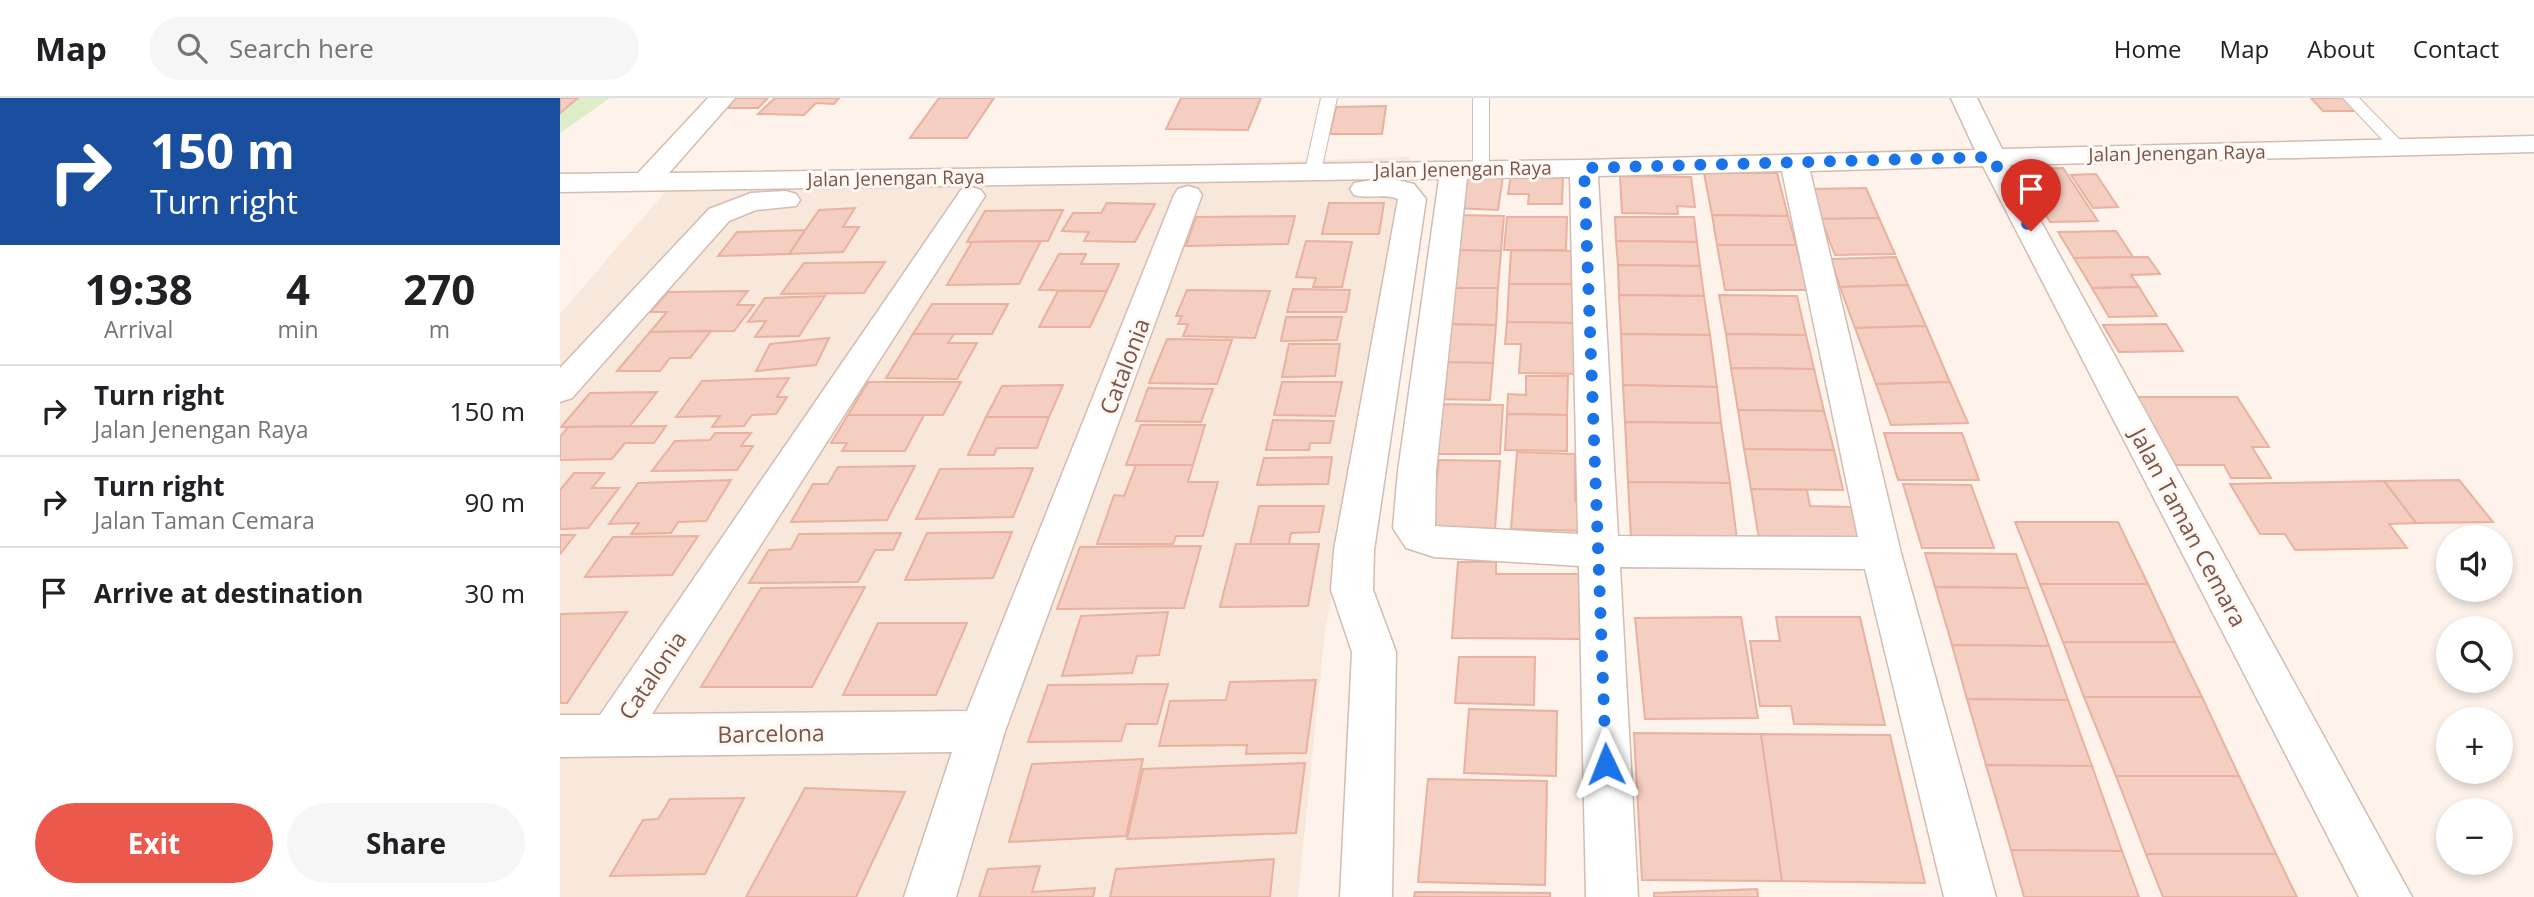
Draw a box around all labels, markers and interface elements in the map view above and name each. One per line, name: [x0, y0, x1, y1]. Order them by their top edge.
search box: [149, 17, 639, 80]
text: Map: [35, 26, 107, 71]
icon: search: [173, 29, 211, 67]
text: Search here: [229, 30, 374, 66]
text: Home: [2114, 32, 2182, 65]
text: Map: [2220, 32, 2269, 65]
text: About: [2307, 32, 2375, 65]
text: Contact: [2413, 32, 2499, 65]
text: 150 m: [150, 117, 295, 183]
icon: right: [35, 126, 126, 217]
street label: Jalan Jenengan Raya: [2086, 138, 2266, 168]
street label: Jalan Jenengan Raya: [1372, 154, 1552, 184]
pin: [2001, 159, 2061, 231]
street label: Jalan Jenengan Raya: [805, 163, 985, 193]
icon: arrive: [2012, 170, 2050, 208]
text: Turn right: [150, 180, 298, 223]
text: 19:38: [85, 260, 193, 317]
text: 4: [286, 260, 310, 317]
text: 270: [403, 260, 475, 317]
text: Arrival: [104, 313, 173, 345]
text: min: [277, 313, 319, 345]
text: m: [429, 313, 450, 345]
street label: Catalonia: [1091, 313, 1157, 419]
text: Turn right: [94, 377, 225, 413]
icon: right: [35, 392, 73, 430]
text: 150 m: [450, 393, 525, 429]
text: Jalan Jenengan Raya: [94, 413, 308, 445]
street label: Jalan Taman Cemara: [2122, 420, 2255, 632]
text: Turn right: [94, 468, 225, 504]
icon: right: [35, 483, 73, 521]
text: 90 m: [464, 484, 525, 520]
text: Jalan Taman Cemara: [94, 504, 315, 536]
map controls: [2436, 525, 2513, 875]
button: sound: [2436, 525, 2513, 602]
icon: arrive: [35, 574, 73, 612]
text: Arrive at destination: [94, 575, 363, 611]
text: 30 m: [464, 575, 525, 611]
button: search: [2436, 616, 2513, 693]
street label: Catalonia: [611, 624, 693, 726]
button: +: [2436, 707, 2513, 784]
street label: Barcelona: [717, 716, 825, 750]
position arrow: [1569, 727, 1643, 801]
button: −: [2436, 798, 2513, 875]
button: Exit: [35, 803, 273, 883]
button: Share: [287, 803, 525, 883]

